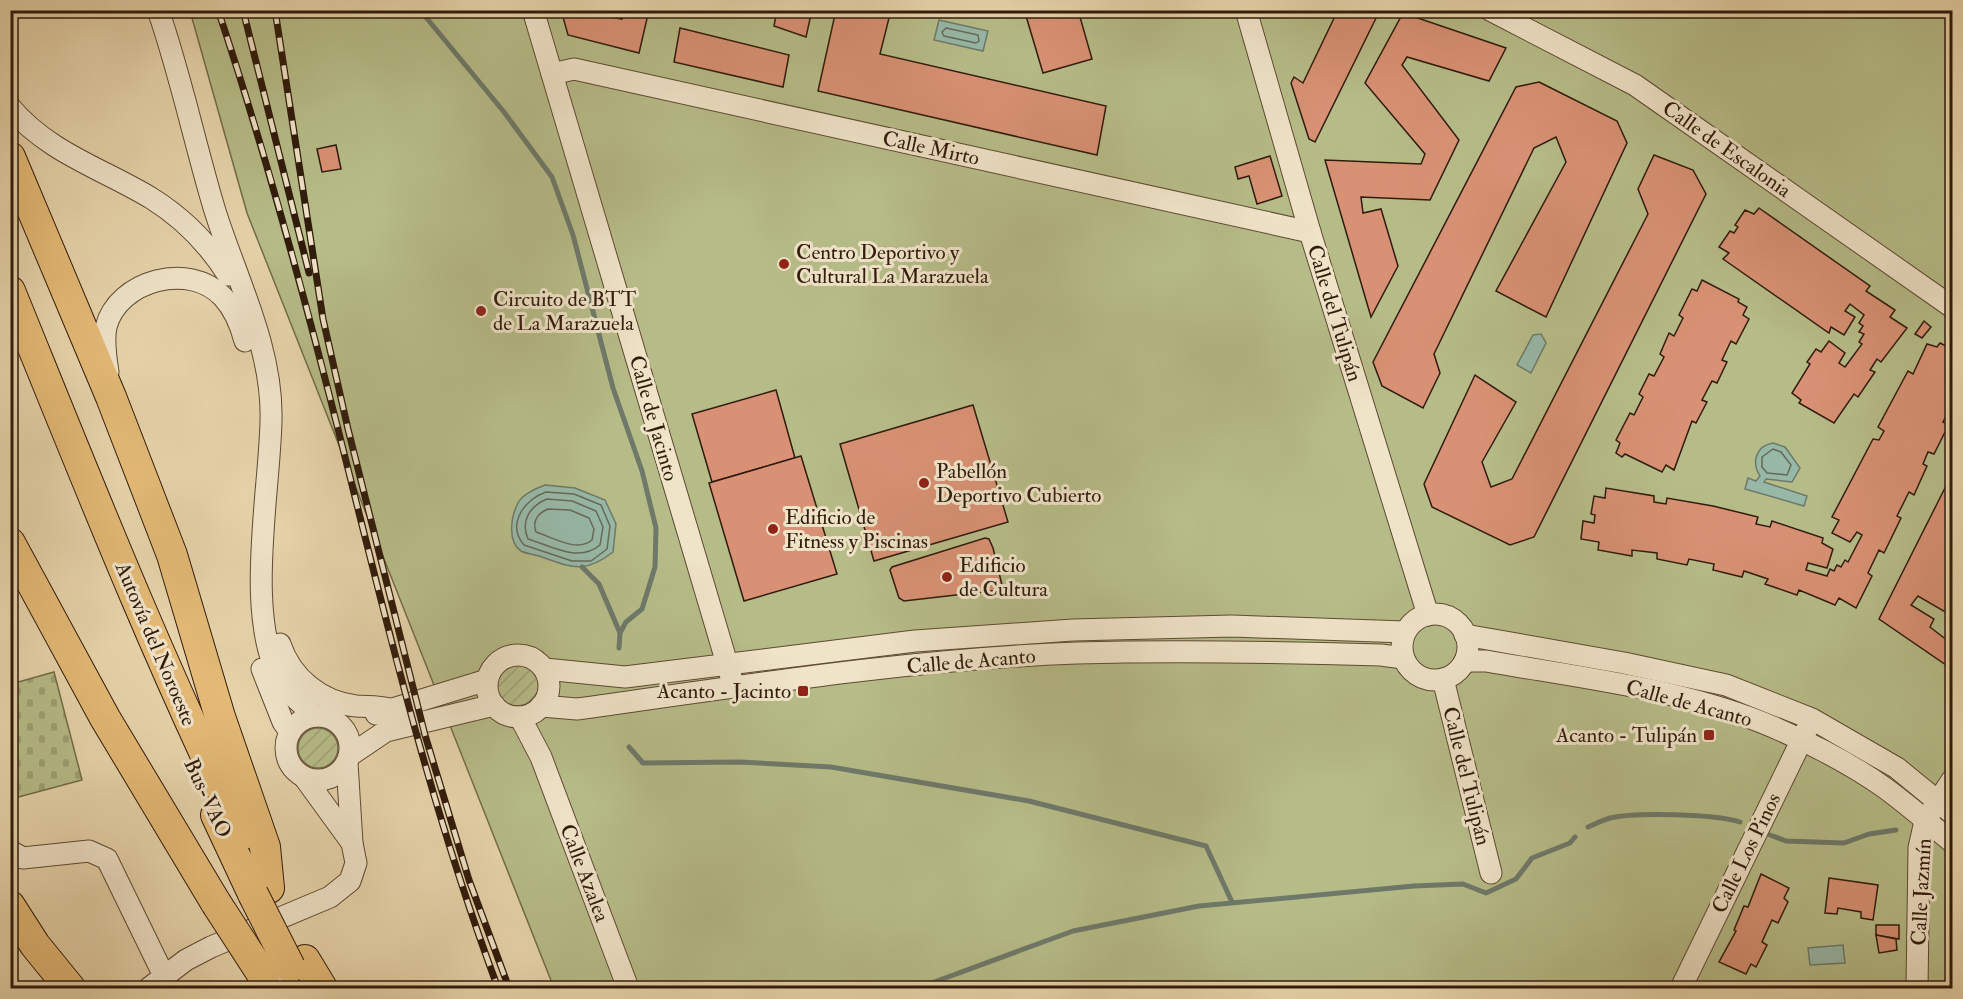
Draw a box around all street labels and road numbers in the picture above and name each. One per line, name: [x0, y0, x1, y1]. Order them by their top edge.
street label: Calle de Escalonia: [1657, 95, 1797, 204]
street label: Calle Mirto: [880, 125, 982, 172]
street label: Calle del Tulipán: [1301, 241, 1368, 385]
street label: Calle de Jacinto: [623, 352, 684, 484]
street label: Autovía del Noroeste: [108, 557, 202, 730]
street label: Calle de Acanto: [905, 642, 1037, 681]
street label: Calle de Acanto: [1623, 674, 1755, 733]
street label: Calle del Tulipán: [1436, 704, 1497, 848]
street label: Bus-VAO: [177, 754, 238, 842]
street label: Calle Los Pinos: [1706, 789, 1787, 918]
street label: Calle Azalea: [554, 820, 616, 926]
street label: Calle Jazmín: [1905, 838, 1938, 946]

